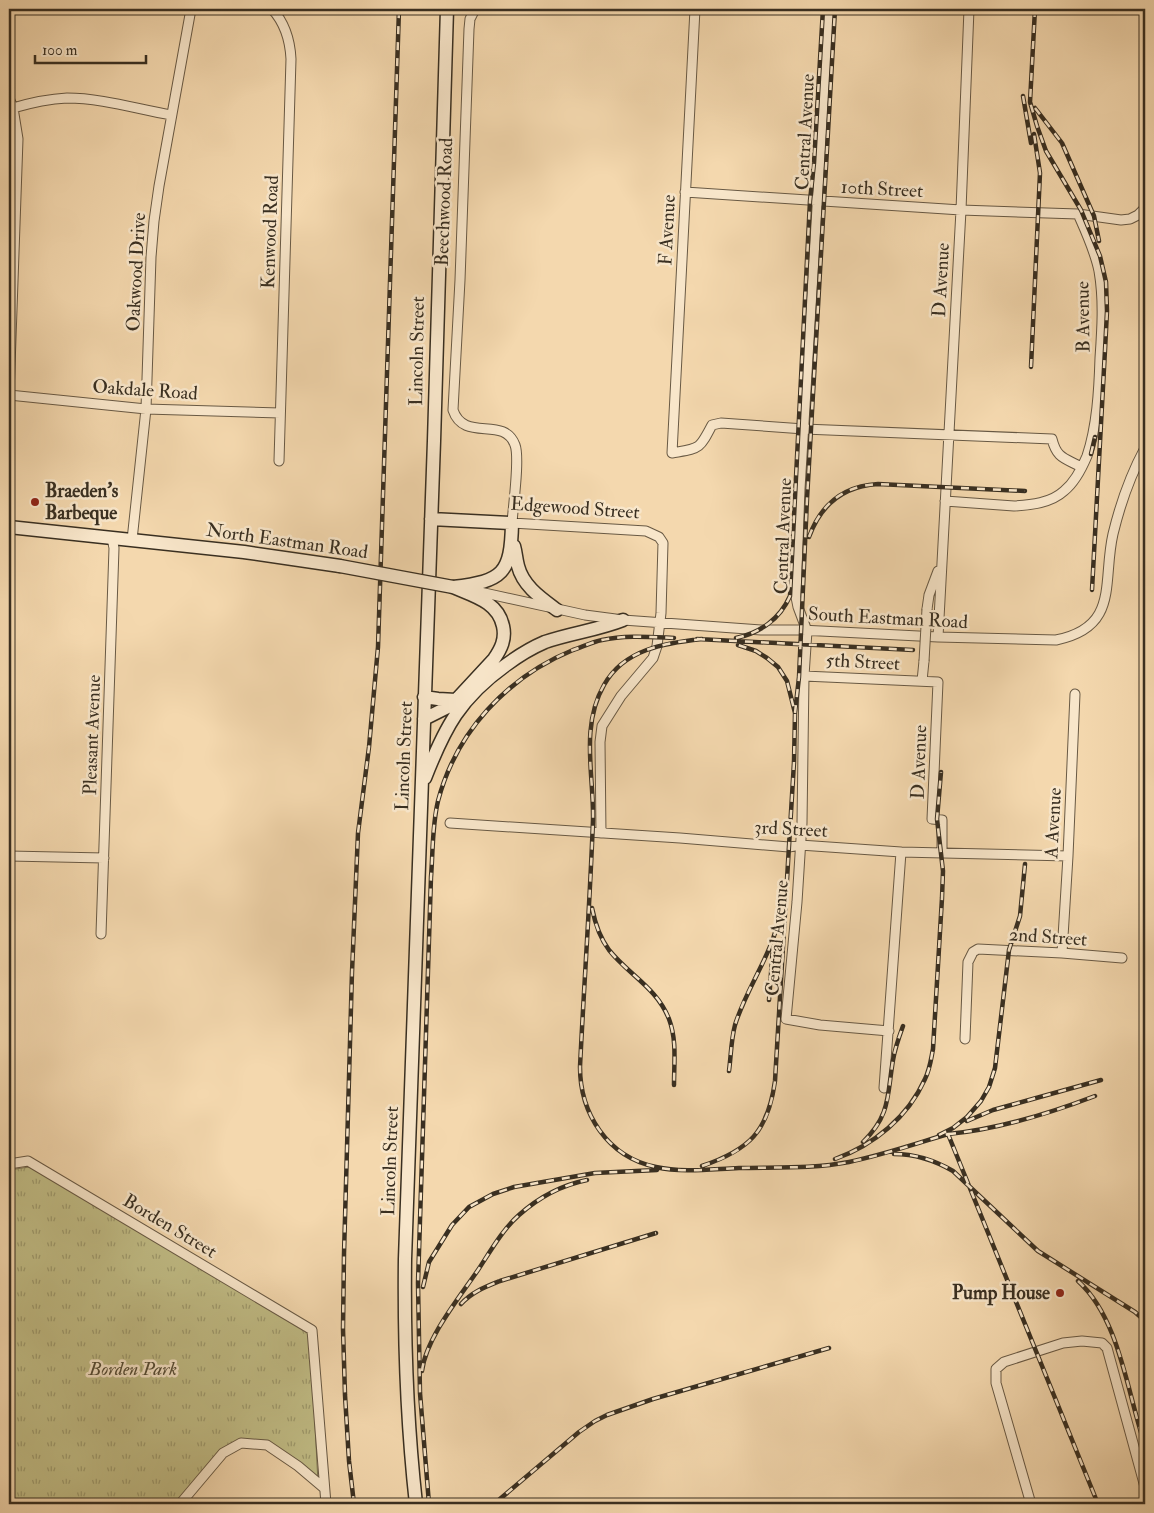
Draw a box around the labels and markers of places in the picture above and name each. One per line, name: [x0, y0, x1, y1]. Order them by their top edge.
place label: Braeden's Barbeque: [45, 479, 119, 526]
marker: Braeden's Barbeque: [29, 496, 41, 508]
place label: Pump House: [952, 1281, 1050, 1306]
marker: Pump House: [1054, 1287, 1066, 1299]

